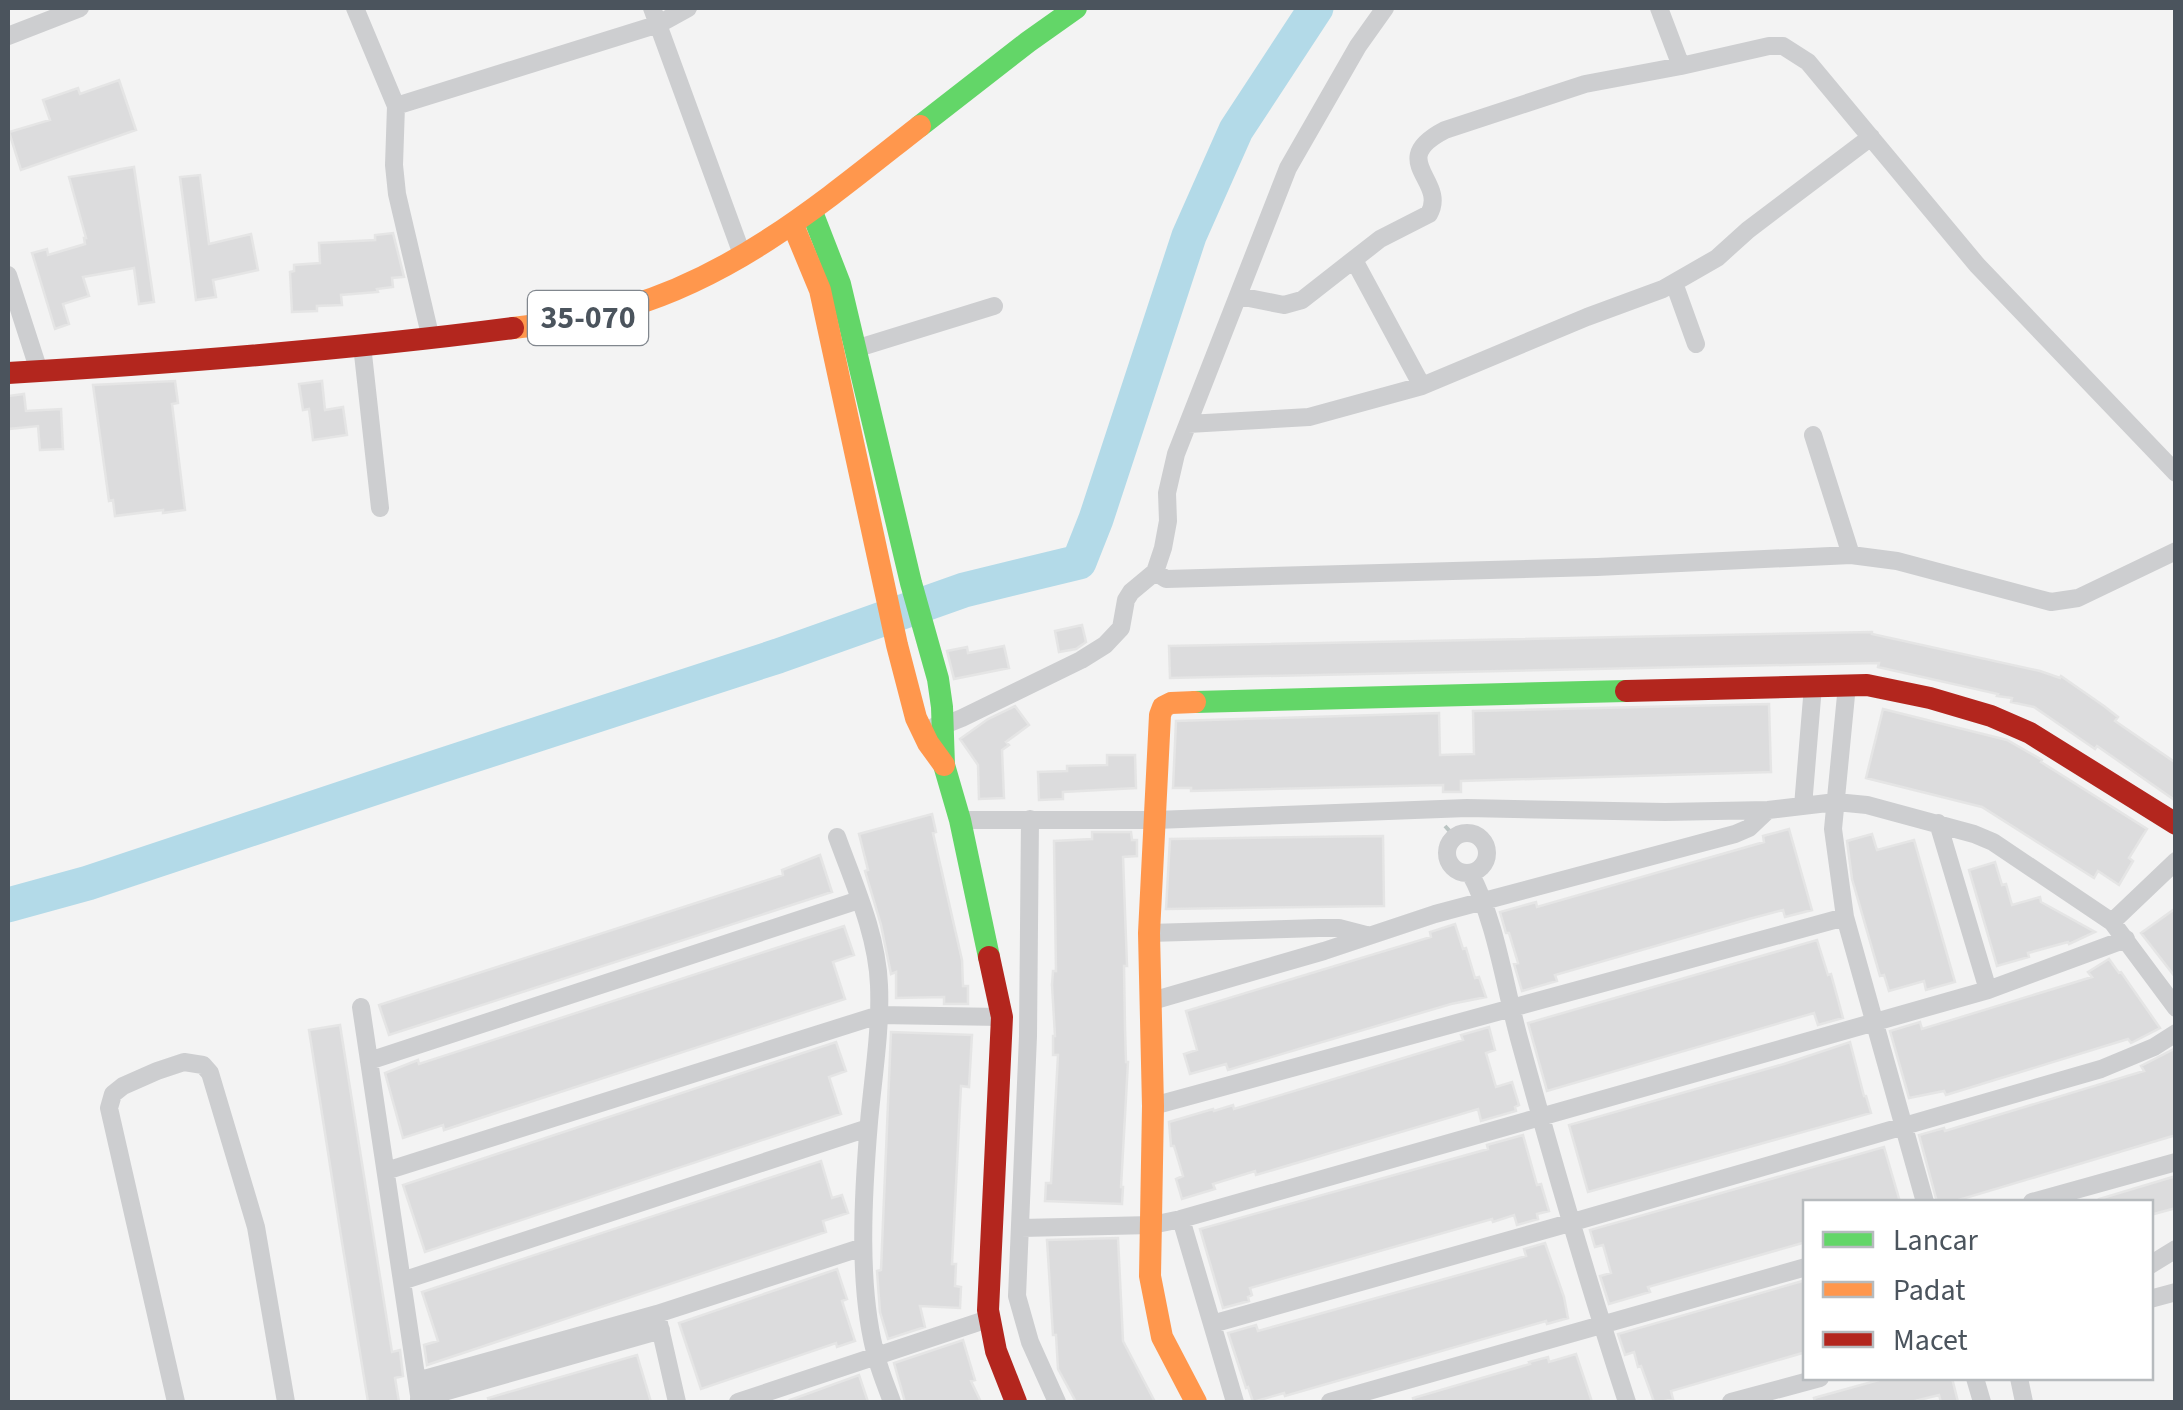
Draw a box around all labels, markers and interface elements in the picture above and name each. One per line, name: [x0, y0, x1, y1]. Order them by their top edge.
road number: 35-070: [528, 291, 648, 345]
legend: [1803, 1200, 2153, 1380]
text: Lancar: [1893, 1219, 1979, 1262]
text: Padat: [1893, 1269, 1965, 1312]
text: Macet: [1893, 1319, 1968, 1362]

